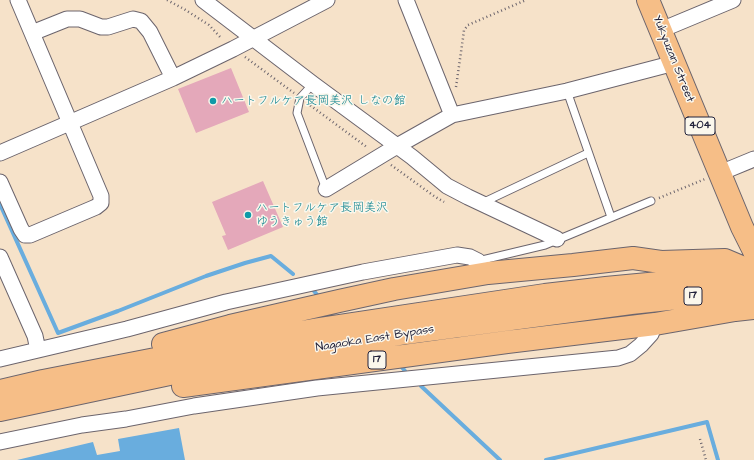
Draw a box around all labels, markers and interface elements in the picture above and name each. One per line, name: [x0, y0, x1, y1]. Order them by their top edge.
street label: Yukyuzan Street: [649, 13, 697, 105]
place label: ハートフルケア長岡美沢 しなの館: [221, 94, 406, 108]
marker: ハートフルケア長岡美沢 しなの館: [208, 96, 218, 106]
road number: 404: [685, 117, 715, 135]
place label: ハートフルケア長岡美沢 ゆうきゅう館: [256, 201, 388, 229]
marker: ハートフルケア長岡美沢 ゆうきゅう館: [243, 210, 253, 220]
road number: 17: [684, 287, 702, 305]
street label: Nagaoka East Bypass: [315, 323, 435, 355]
road number: 17: [368, 351, 386, 369]

